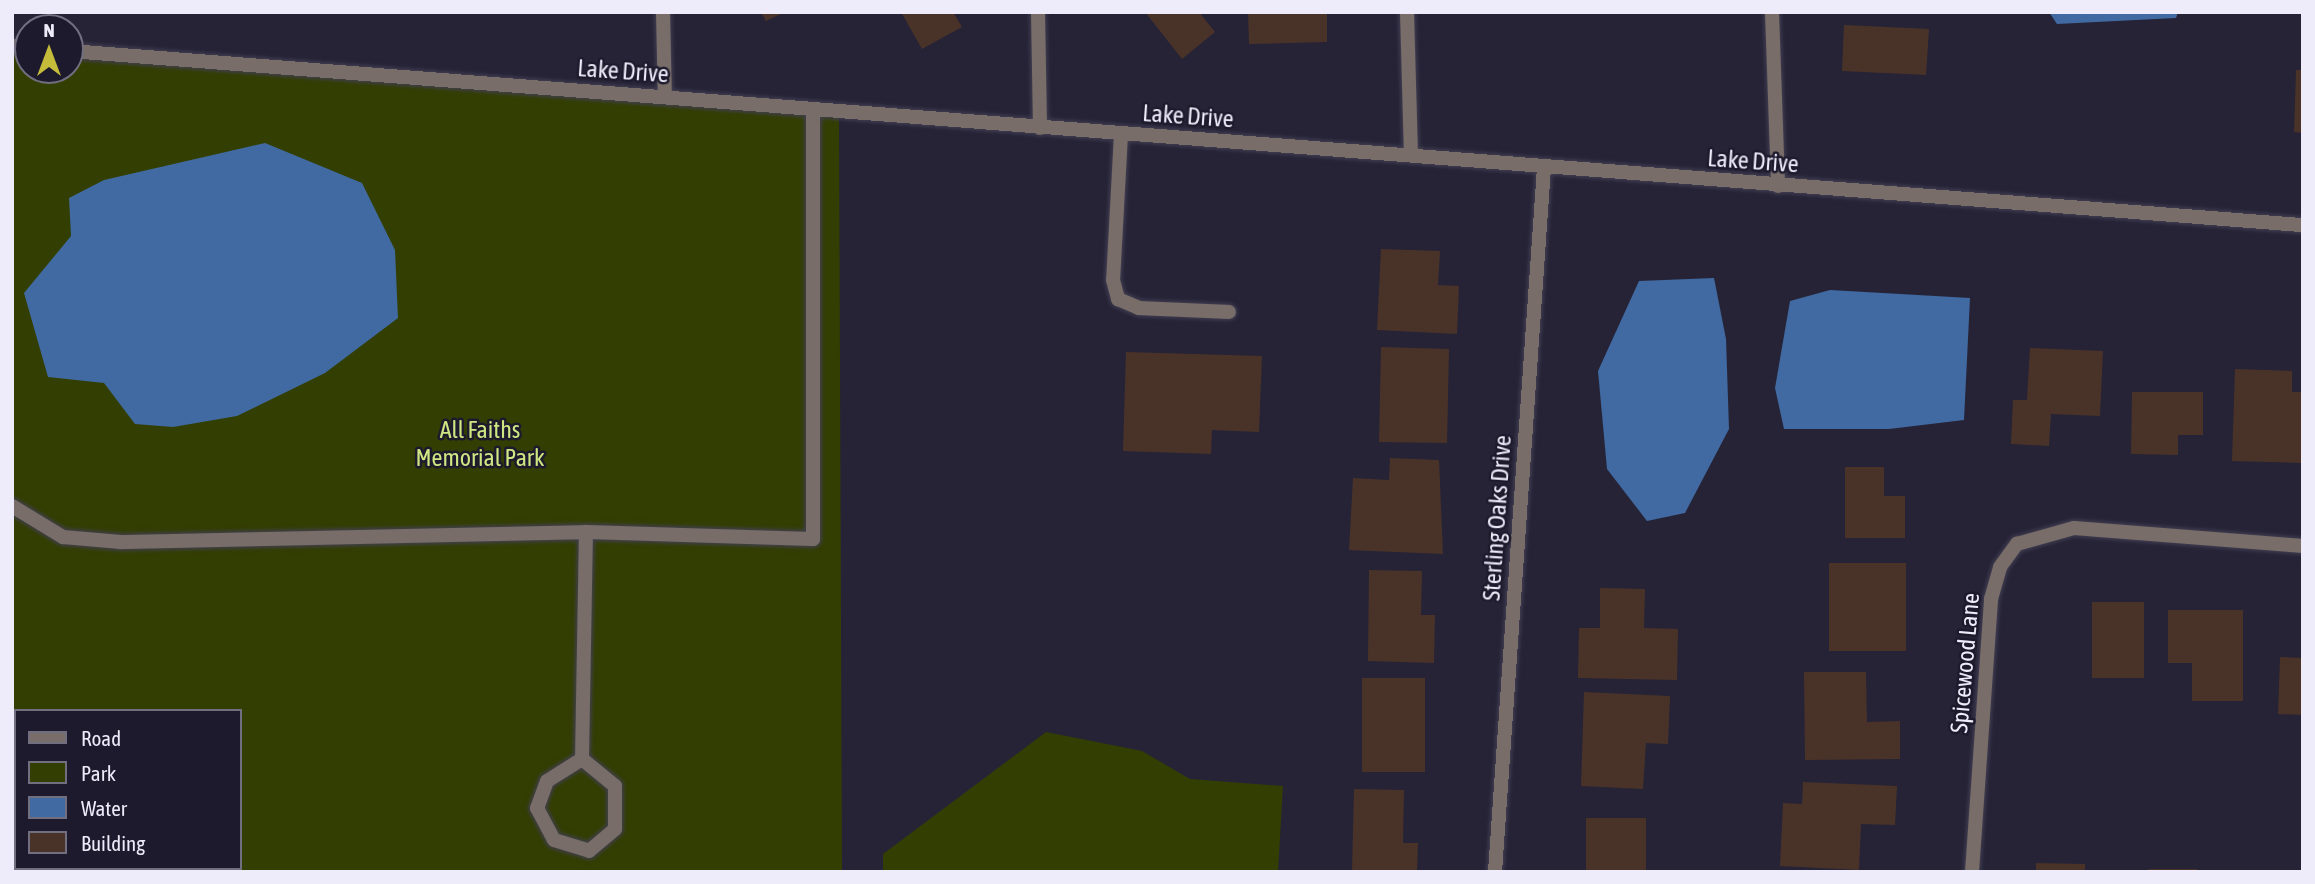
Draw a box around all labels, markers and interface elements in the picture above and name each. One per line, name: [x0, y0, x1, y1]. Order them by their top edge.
north arrow: [14, 14, 84, 84]
text: N: [43, 19, 55, 41]
street label: Lake Drive: [576, 53, 670, 89]
street label: Lake Drive: [1141, 98, 1235, 134]
street label: Lake Drive: [1706, 143, 1800, 179]
park label: All Faiths Memorial Park: [415, 416, 545, 472]
street label: Sterling Oaks Drive: [1477, 434, 1517, 602]
street label: Spicewood Lane: [1945, 592, 1985, 734]
legend: [14, 709, 242, 870]
text: Road: [81, 726, 121, 750]
text: Park: [81, 761, 116, 785]
text: Water: [81, 796, 127, 820]
text: Building: [81, 831, 145, 855]

